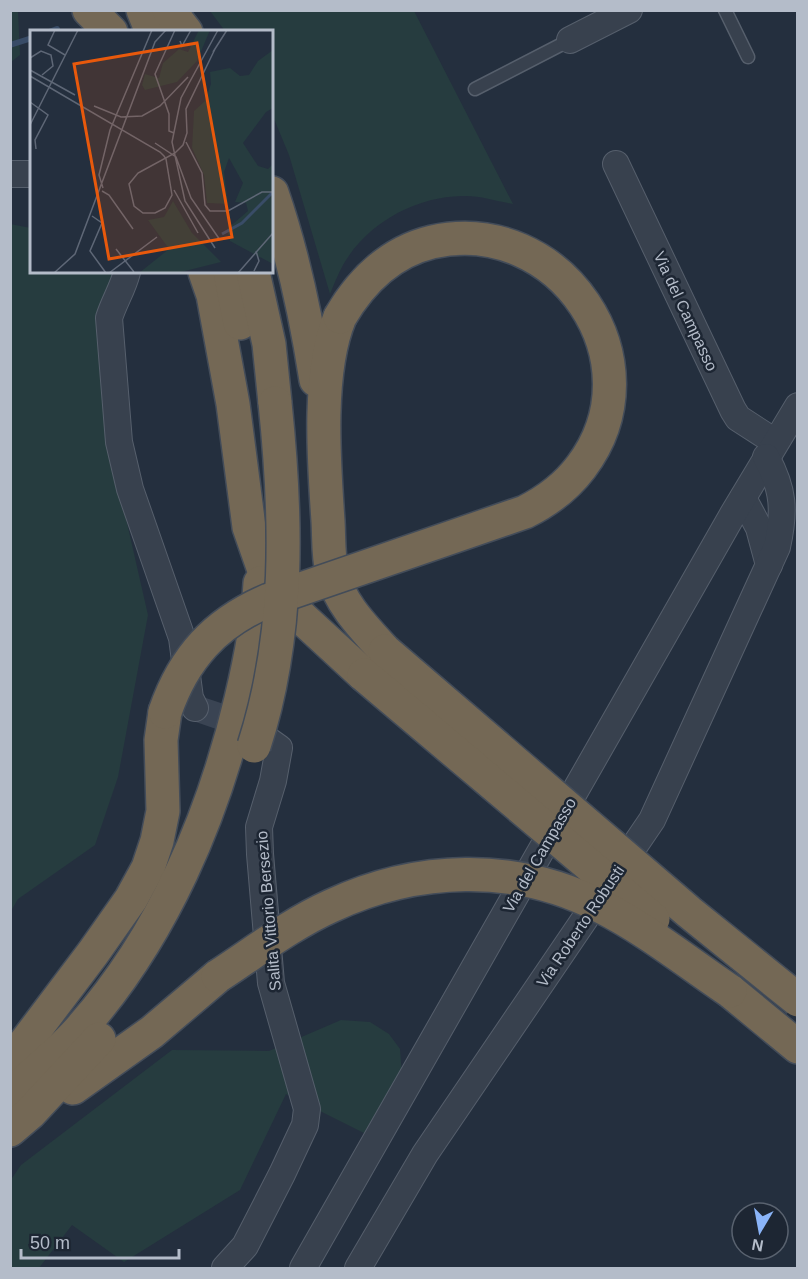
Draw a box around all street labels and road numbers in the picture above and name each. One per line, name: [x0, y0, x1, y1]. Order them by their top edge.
street label: Via del Campasso: [650, 249, 721, 374]
street label: Via del Campasso: [500, 795, 579, 916]
street label: Salita Vittorio Bersezio: [253, 830, 284, 992]
street label: Via Roberto Robusti: [533, 862, 627, 990]

